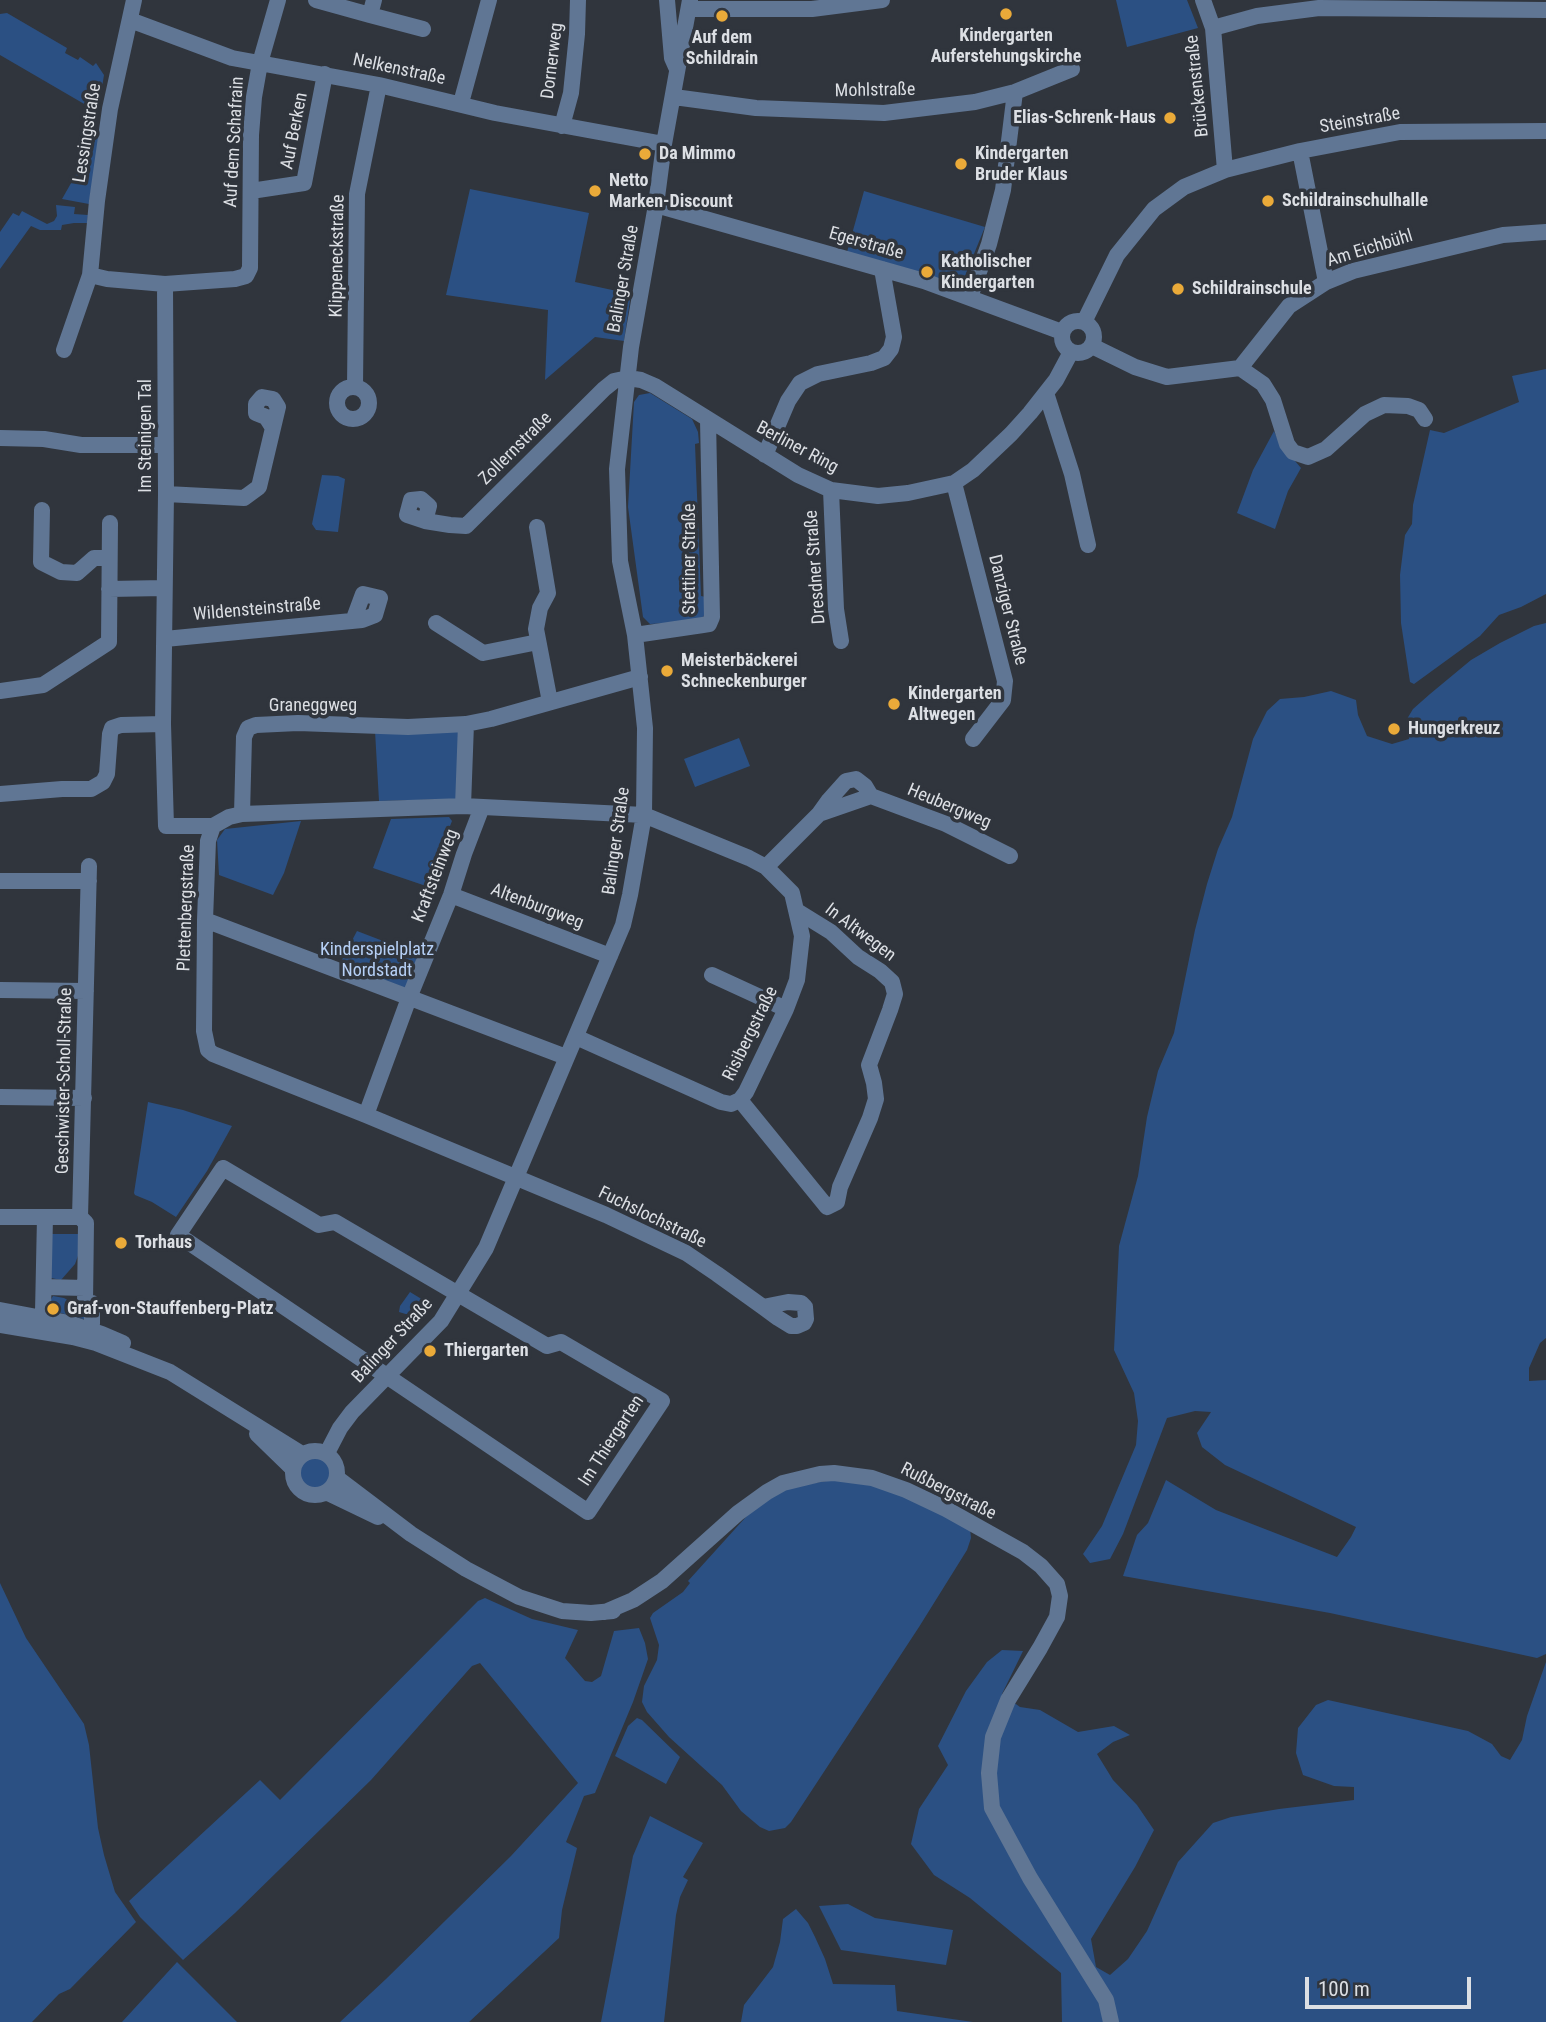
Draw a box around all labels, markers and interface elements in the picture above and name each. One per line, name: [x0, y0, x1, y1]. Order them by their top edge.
marker: Kindergarten Auferstehungskirche: [998, 6, 1014, 22]
marker: Auf dem Schildrain: [714, 8, 730, 24]
street label: Dornerweg: [538, 22, 568, 100]
place label: Kindergarten Auferstehungskirche: [931, 25, 1081, 68]
place label: Auf dem Schildrain: [686, 27, 758, 70]
street label: Brückenstraße: [1182, 34, 1214, 138]
street label: Nelkenstraße: [351, 50, 447, 90]
street label: Auf dem Schafrain: [221, 76, 249, 208]
street label: Mohlstraße: [835, 79, 915, 103]
street label: Lessingstraße: [69, 82, 107, 184]
street label: Auf Berken: [277, 91, 313, 171]
street label: Steinstraße: [1318, 103, 1402, 139]
place label: Elias-Schrenk-Haus: [1013, 107, 1156, 129]
marker: Elias-Schrenk-Haus: [1162, 110, 1178, 126]
place label: Da Mimmo: [659, 143, 736, 165]
place label: Kindergarten Bruder Klaus: [975, 143, 1069, 186]
marker: Da Mimmo: [637, 146, 653, 162]
marker: Kindergarten Bruder Klaus: [953, 156, 969, 172]
place label: Netto Marken-Discount: [609, 170, 733, 212]
marker: Netto Marken-Discount: [587, 183, 603, 199]
place label: Schildrainschulhalle: [1282, 190, 1428, 212]
marker: Schildrainschulhalle: [1260, 193, 1276, 209]
street label: Klippeneckstraße: [326, 194, 350, 318]
street label: Egerstraße: [826, 223, 906, 265]
street label: Balinger Straße: [604, 224, 644, 334]
street label: Am Eichbühl: [1325, 226, 1415, 272]
place label: Katholischer Kindergarten: [941, 251, 1035, 294]
marker: Katholischer Kindergarten: [919, 264, 935, 280]
place label: Schildrainschule: [1192, 278, 1312, 300]
marker: Schildrainschule: [1170, 281, 1186, 297]
street label: Im Steinigen Tal: [135, 379, 157, 493]
street label: Zollernstraße: [475, 408, 557, 490]
street label: Berliner Ring: [752, 417, 842, 479]
street label: Stettiner Straße: [679, 504, 701, 614]
street label: Dresdner Straße: [801, 509, 831, 625]
street label: Danziger Straße: [983, 553, 1031, 667]
street label: Wildensteinstraße: [192, 594, 322, 626]
place label: Meisterbäckerei Schneckenburger: [681, 650, 807, 692]
marker: Meisterbäckerei Schneckenburger: [659, 663, 675, 679]
place label: Kindergarten Altwegen: [908, 683, 1002, 726]
street label: Graneggweg: [269, 695, 357, 717]
marker: Kindergarten Altwegen: [886, 696, 902, 712]
place label: Hungerkreuz: [1408, 718, 1500, 740]
marker: Hungerkreuz: [1386, 721, 1402, 737]
street label: Heubergweg: [904, 780, 994, 834]
street label: Balinger Straße: [599, 786, 635, 896]
street label: Kraftsteinweg: [408, 826, 464, 926]
street label: Plettenbergstraße: [174, 844, 200, 972]
street label: Altenburgweg: [487, 879, 587, 935]
street label: In Altwegen: [820, 899, 900, 967]
park label: Kinderspielplatz Nordstadt: [320, 939, 434, 982]
street label: Risibergstraße: [719, 983, 783, 1085]
street label: Geschwister-Scholl-Straße: [53, 988, 77, 1174]
street label: Fuchslochstraße: [594, 1182, 710, 1254]
place label: Torhaus: [135, 1232, 192, 1254]
marker: Torhaus: [113, 1235, 129, 1251]
street label: Balinger Straße: [348, 1294, 438, 1388]
place label: Graf-von-Stauffenberg-Platz: [67, 1298, 274, 1320]
marker: Graf-von-Stauffenberg-Platz: [45, 1301, 61, 1317]
place label: Thiergarten: [444, 1340, 528, 1362]
marker: Thiergarten: [422, 1343, 438, 1359]
street label: Im Thiergarten: [575, 1391, 649, 1491]
street label: Rußbergstraße: [897, 1459, 999, 1525]
scale bar: [1308, 1962, 1474, 2006]
text: 100 m: [1318, 1977, 1370, 2001]

